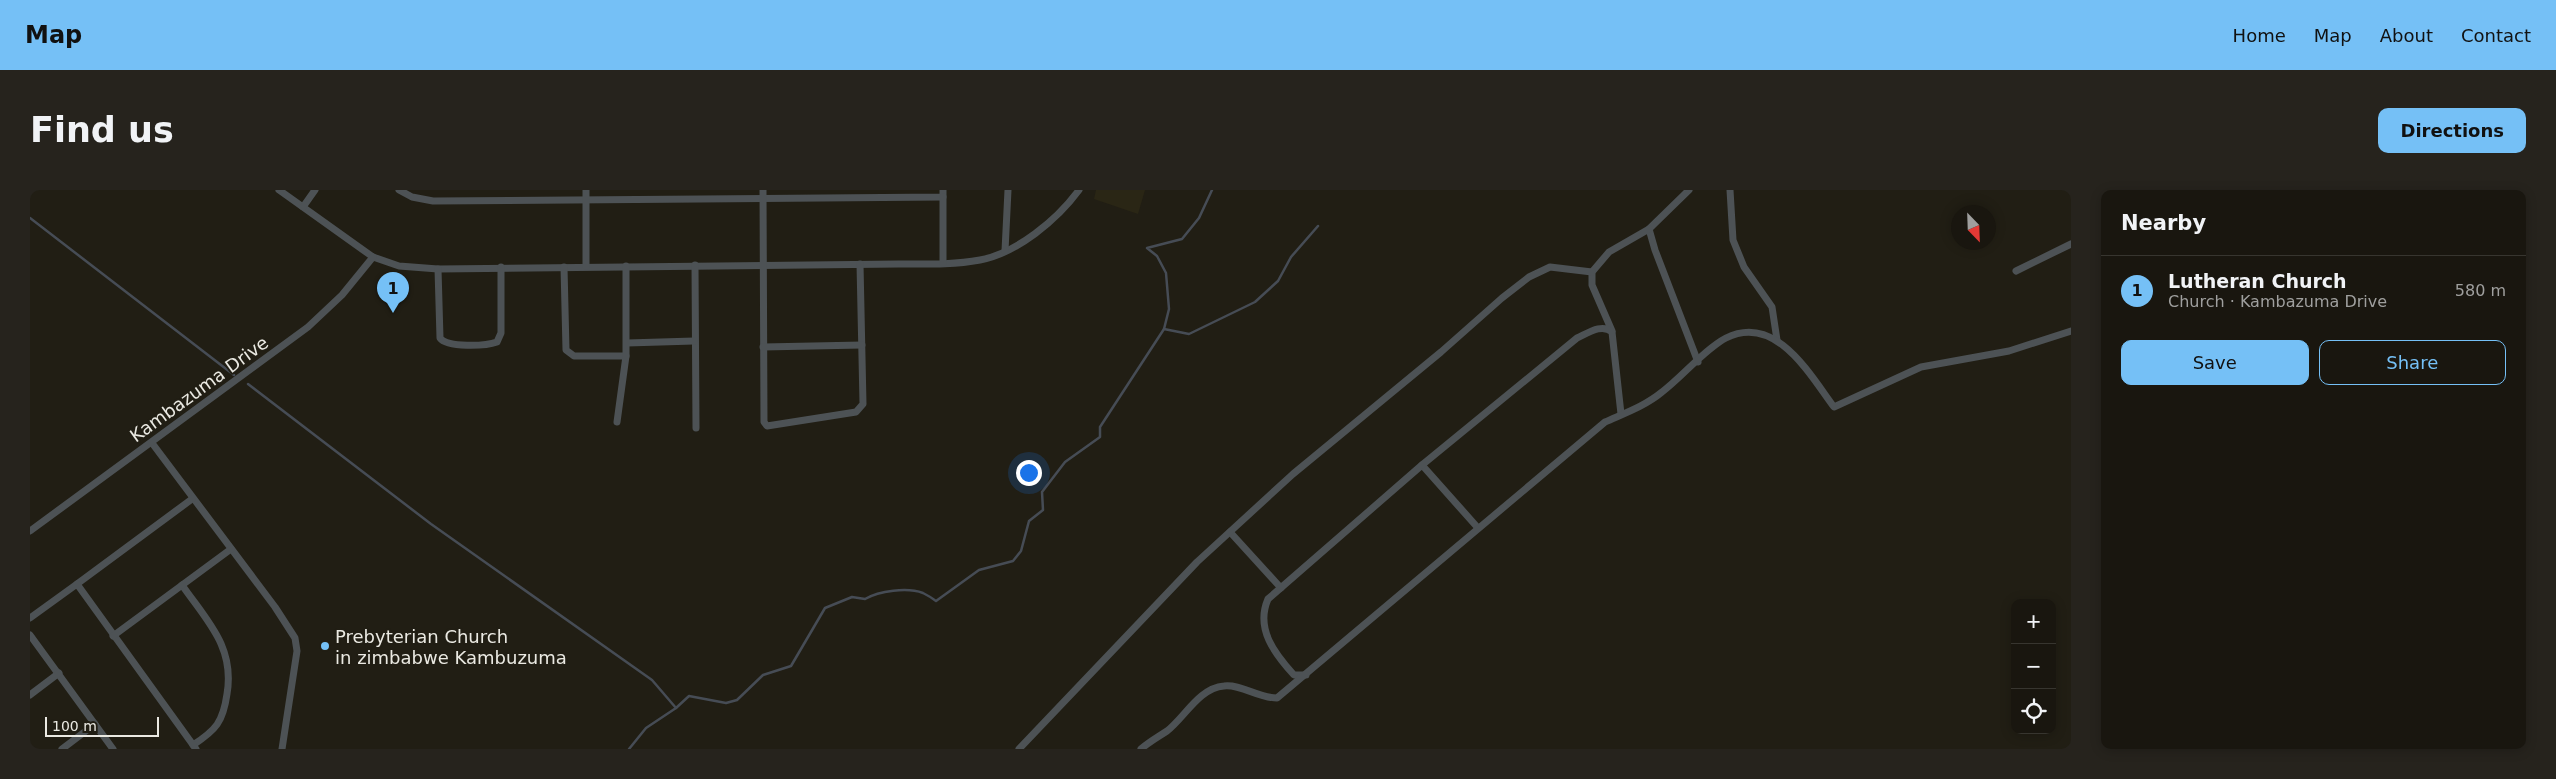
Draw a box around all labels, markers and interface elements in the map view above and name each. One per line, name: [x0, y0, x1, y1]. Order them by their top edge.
text: Map: [25, 21, 82, 49]
text: Home: [2233, 25, 2286, 46]
text: Map: [2314, 25, 2352, 46]
text: About: [2380, 25, 2433, 46]
text: Contact: [2461, 25, 2531, 46]
button: Directions: [2378, 108, 2526, 153]
text: Find us: [30, 110, 174, 150]
north arrow: [1951, 205, 1996, 250]
text: Nearby: [2121, 211, 2206, 235]
text: Lutheran Church: [2168, 270, 2347, 292]
pin: 1: [377, 272, 409, 313]
text: 1: [2131, 281, 2143, 300]
text: 580 m: [2455, 281, 2506, 300]
text: Church · Kambazuma Drive: [2168, 292, 2387, 311]
street label: Kambazuma Drive: [126, 332, 272, 446]
button: Save: [2121, 340, 2309, 385]
button: Share: [2319, 340, 2506, 385]
your location: [1016, 460, 1042, 486]
map controls: [2011, 599, 2056, 734]
button: +: [2011, 599, 2056, 644]
place label: Prebyterian Church in zimbabwe Kambuzuma: [335, 626, 567, 668]
marker: Prebyterian Church in zimbabwe Kambuzuma: [319, 640, 331, 652]
button: −: [2011, 644, 2056, 689]
button: locate: [2011, 689, 2056, 734]
scale bar: [45, 714, 159, 737]
text: 100 m: [52, 718, 97, 734]

